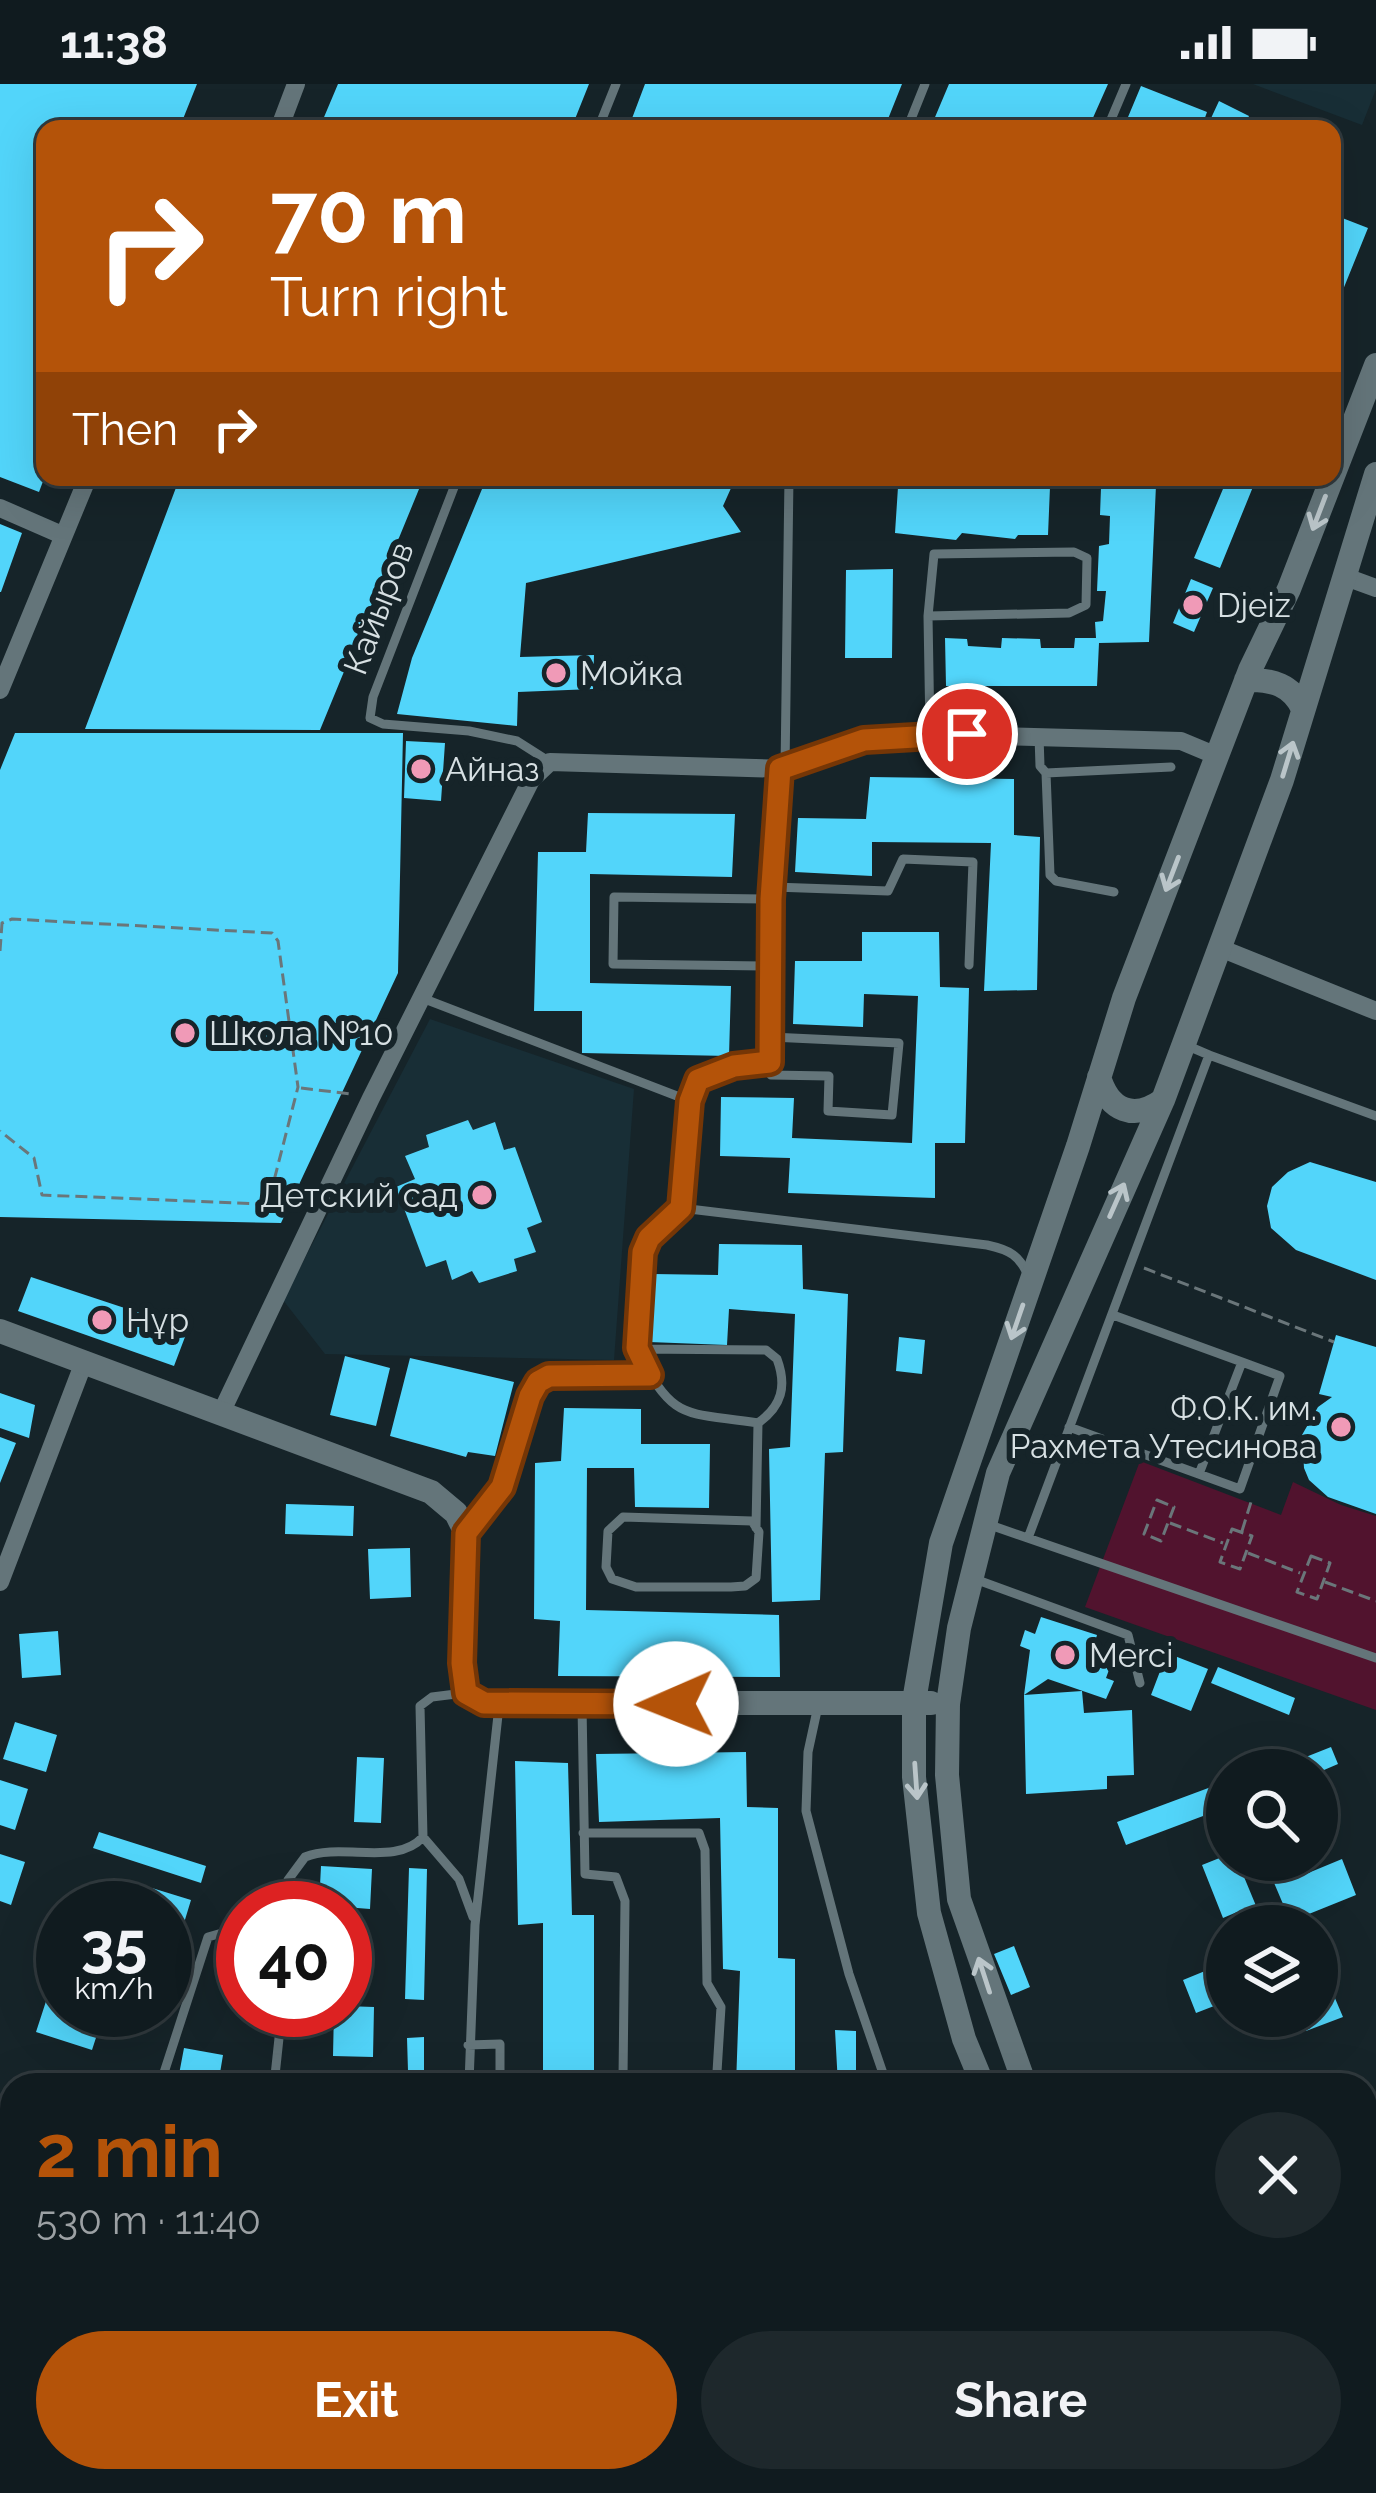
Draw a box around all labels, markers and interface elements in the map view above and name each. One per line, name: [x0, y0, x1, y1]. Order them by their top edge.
text: 11:38: [60, 16, 168, 69]
text: 70 m: [270, 164, 467, 263]
icon: right: [72, 168, 228, 324]
text: Turn right: [270, 265, 508, 329]
icon: right: [202, 396, 268, 462]
text: Then: [72, 403, 178, 456]
one-way arrow: [1306, 494, 1328, 531]
street label: Кайыров: [335, 537, 421, 680]
place label: Djeiz: [1217, 586, 1291, 625]
marker: Djeiz: [1180, 592, 1206, 618]
place label: Мойка: [580, 654, 683, 693]
marker: Мойка: [543, 660, 569, 686]
pin: [916, 683, 1018, 785]
icon: arrive: [934, 701, 1000, 767]
one-way arrow: [1279, 741, 1301, 779]
place label: Айназ: [445, 750, 539, 789]
marker: Айназ: [408, 756, 434, 782]
one-way arrow: [1159, 855, 1181, 892]
place label: Школа №10: [209, 1014, 393, 1053]
marker: Школа №10: [172, 1020, 198, 1046]
place label: Детский сад: [260, 1176, 458, 1215]
marker: Детский сад: [469, 1182, 495, 1208]
one-way arrow: [1108, 1183, 1130, 1219]
place label: Нұр: [126, 1301, 189, 1340]
one-way arrow: [1005, 1303, 1026, 1340]
marker: Нұр: [89, 1307, 115, 1333]
place label: Ф.О.К. им. Рахмета Утесинова: [1010, 1389, 1317, 1466]
marker: Ф.О.К. им. Рахмета Утесинова: [1328, 1414, 1354, 1440]
place label: Merci: [1089, 1636, 1173, 1675]
position arrow: [613, 1641, 739, 1767]
marker: Merci: [1052, 1642, 1078, 1668]
map controls: [1206, 1749, 1338, 2037]
button: search: [1206, 1749, 1338, 1881]
one-way arrow: [904, 1761, 927, 1800]
speed limit sign: 40: [216, 1881, 372, 2037]
button: layers: [1206, 1905, 1338, 2037]
text: 35: [81, 1909, 147, 1979]
one-way arrow: [972, 1957, 994, 1995]
text: km/h: [74, 1971, 154, 2006]
text: 2 min: [36, 2109, 223, 2194]
button: close: [1215, 2112, 1341, 2238]
text: 530 m · 11:40: [36, 2197, 261, 2243]
button: Exit: [36, 2331, 677, 2469]
button: Share: [701, 2331, 1341, 2469]

